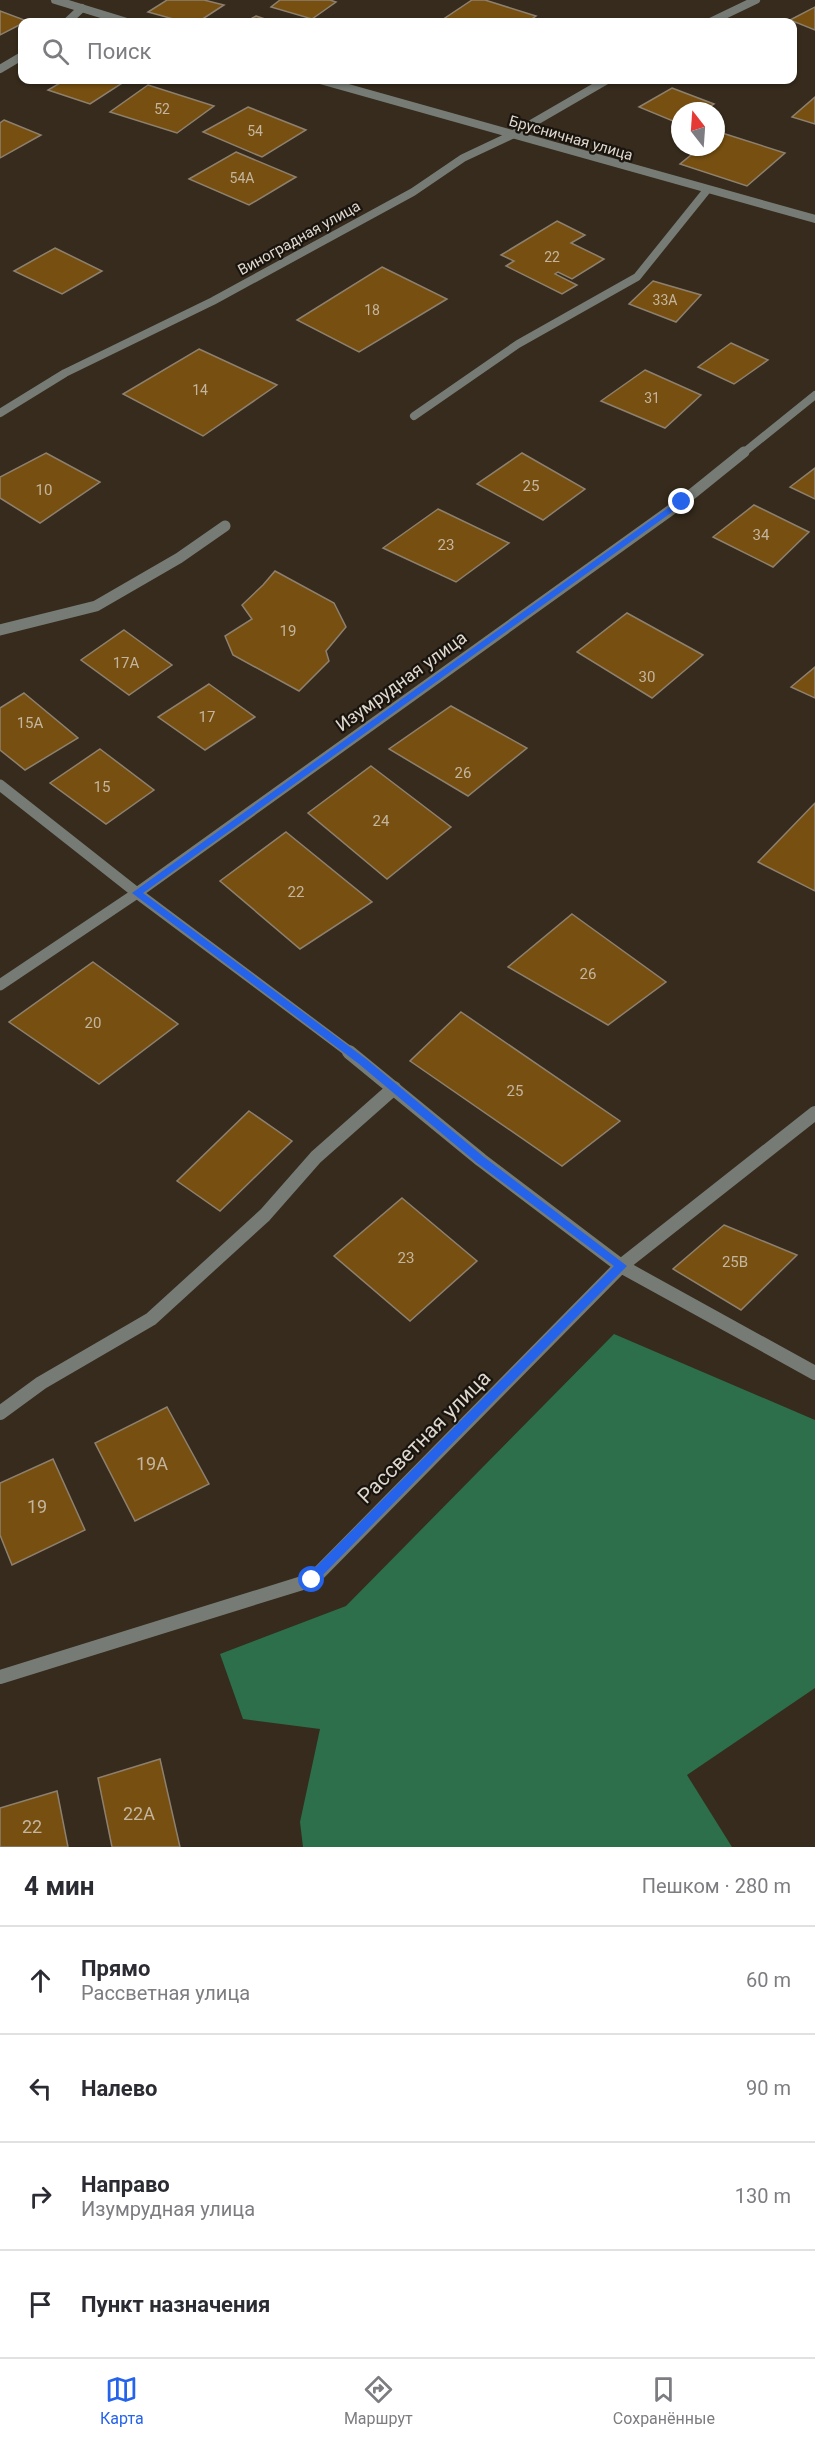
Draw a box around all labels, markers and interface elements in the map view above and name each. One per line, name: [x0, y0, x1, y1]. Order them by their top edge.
search box: [18, 18, 797, 84]
icon: search: [39, 35, 72, 68]
text: Поиск: [87, 39, 151, 64]
house number: 52: [154, 101, 170, 117]
north arrow: [671, 102, 725, 156]
street label: Брусничная улица: [507, 112, 635, 164]
house number: 54: [247, 123, 263, 139]
house number: 54А: [230, 170, 254, 186]
street label: Виноградная улица: [235, 197, 363, 279]
house number: 22: [544, 249, 560, 265]
house number: 33А: [653, 292, 677, 308]
house number: 18: [364, 302, 380, 318]
house number: 14: [192, 382, 208, 398]
house number: 31: [644, 390, 660, 406]
house number: 25: [523, 477, 539, 495]
house number: 10: [36, 481, 52, 499]
route end: [668, 488, 694, 514]
house number: 34: [753, 526, 770, 544]
house number: 23: [438, 536, 454, 554]
house number: 19: [280, 622, 296, 640]
street label: Изумрудная улица: [331, 626, 471, 736]
house number: 17А: [113, 654, 140, 672]
house number: 30: [639, 668, 655, 686]
house number: 17: [199, 708, 215, 726]
house number: 15А: [17, 714, 44, 732]
house number: 26: [455, 764, 471, 782]
house number: 15: [94, 778, 110, 796]
house number: 24: [373, 812, 390, 830]
house number: 22: [288, 883, 304, 901]
house number: 26: [580, 965, 596, 983]
house number: 20: [85, 1014, 101, 1032]
house number: 25: [507, 1082, 523, 1100]
house number: 23: [398, 1249, 414, 1267]
house number: 25В: [722, 1253, 748, 1271]
street label: Рассветная улица: [353, 1366, 495, 1508]
house number: 19А: [136, 1453, 168, 1474]
house number: 19: [27, 1496, 47, 1517]
route start: [298, 1566, 324, 1592]
house number: 22А: [123, 1803, 155, 1824]
house number: 22: [22, 1816, 42, 1837]
text: 4 мин: [24, 1871, 95, 1901]
text: Пешком · 280 m: [642, 1874, 791, 1898]
text: Прямо: [81, 1956, 150, 1981]
icon: ahead: [24, 1964, 57, 1997]
text: 60 m: [746, 1968, 791, 1992]
text: Рассветная улица: [81, 1981, 250, 2005]
icon: left: [24, 2072, 57, 2105]
text: Налево: [81, 2076, 158, 2101]
text: 90 m: [746, 2076, 791, 2100]
text: Направо: [81, 2172, 170, 2197]
icon: right: [24, 2180, 57, 2213]
text: 130 m: [735, 2184, 791, 2208]
text: Изумрудная улица: [81, 2197, 255, 2221]
icon: arrive: [24, 2288, 57, 2321]
text: Пункт назначения: [81, 2292, 270, 2317]
tab: Карта: [100, 2373, 144, 2428]
tab: Маршрут: [344, 2373, 413, 2428]
tab: Сохранённые: [613, 2373, 715, 2428]

